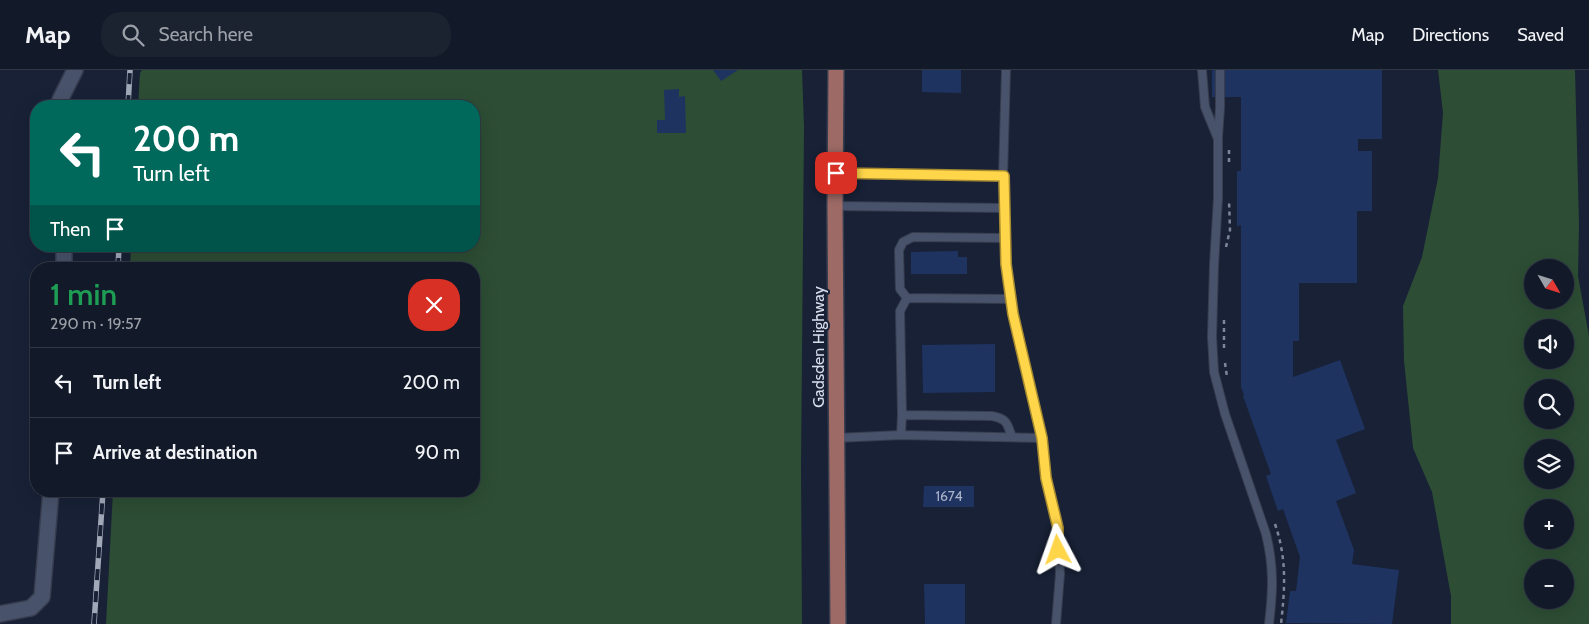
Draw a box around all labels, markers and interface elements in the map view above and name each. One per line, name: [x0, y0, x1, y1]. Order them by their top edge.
search box: [101, 12, 451, 57]
text: Map: [25, 20, 71, 49]
icon: search: [119, 21, 147, 49]
text: Search here: [159, 23, 253, 46]
text: Map: [1351, 24, 1384, 46]
text: Directions: [1412, 24, 1489, 46]
text: Saved: [1517, 24, 1564, 46]
text: 200 m: [133, 117, 239, 160]
icon: left: [50, 120, 115, 185]
pin: [815, 152, 857, 194]
icon: arrive: [822, 159, 850, 187]
text: Turn left: [133, 160, 210, 187]
icon: arrive: [101, 215, 129, 243]
text: Then: [50, 218, 91, 241]
north arrow: [1524, 259, 1574, 309]
map controls: [1524, 259, 1574, 609]
text: 1 min: [50, 276, 117, 313]
button: close: [408, 279, 460, 331]
street label: Gadsden Highway: [809, 286, 828, 408]
text: 290 m · 19:57: [50, 314, 142, 333]
button: sound: [1524, 319, 1574, 369]
icon: left: [50, 369, 78, 397]
text: Turn left: [93, 371, 161, 394]
text: 200 m: [403, 371, 460, 394]
button: search: [1524, 379, 1574, 429]
icon: arrive: [50, 439, 78, 467]
button: layers: [1524, 439, 1574, 489]
text: Arrive at destination: [93, 441, 257, 464]
text: 90 m: [415, 441, 460, 464]
house number: 1674: [935, 487, 963, 505]
button: +: [1524, 499, 1574, 549]
position arrow: [1031, 523, 1083, 575]
button: −: [1524, 559, 1574, 609]

